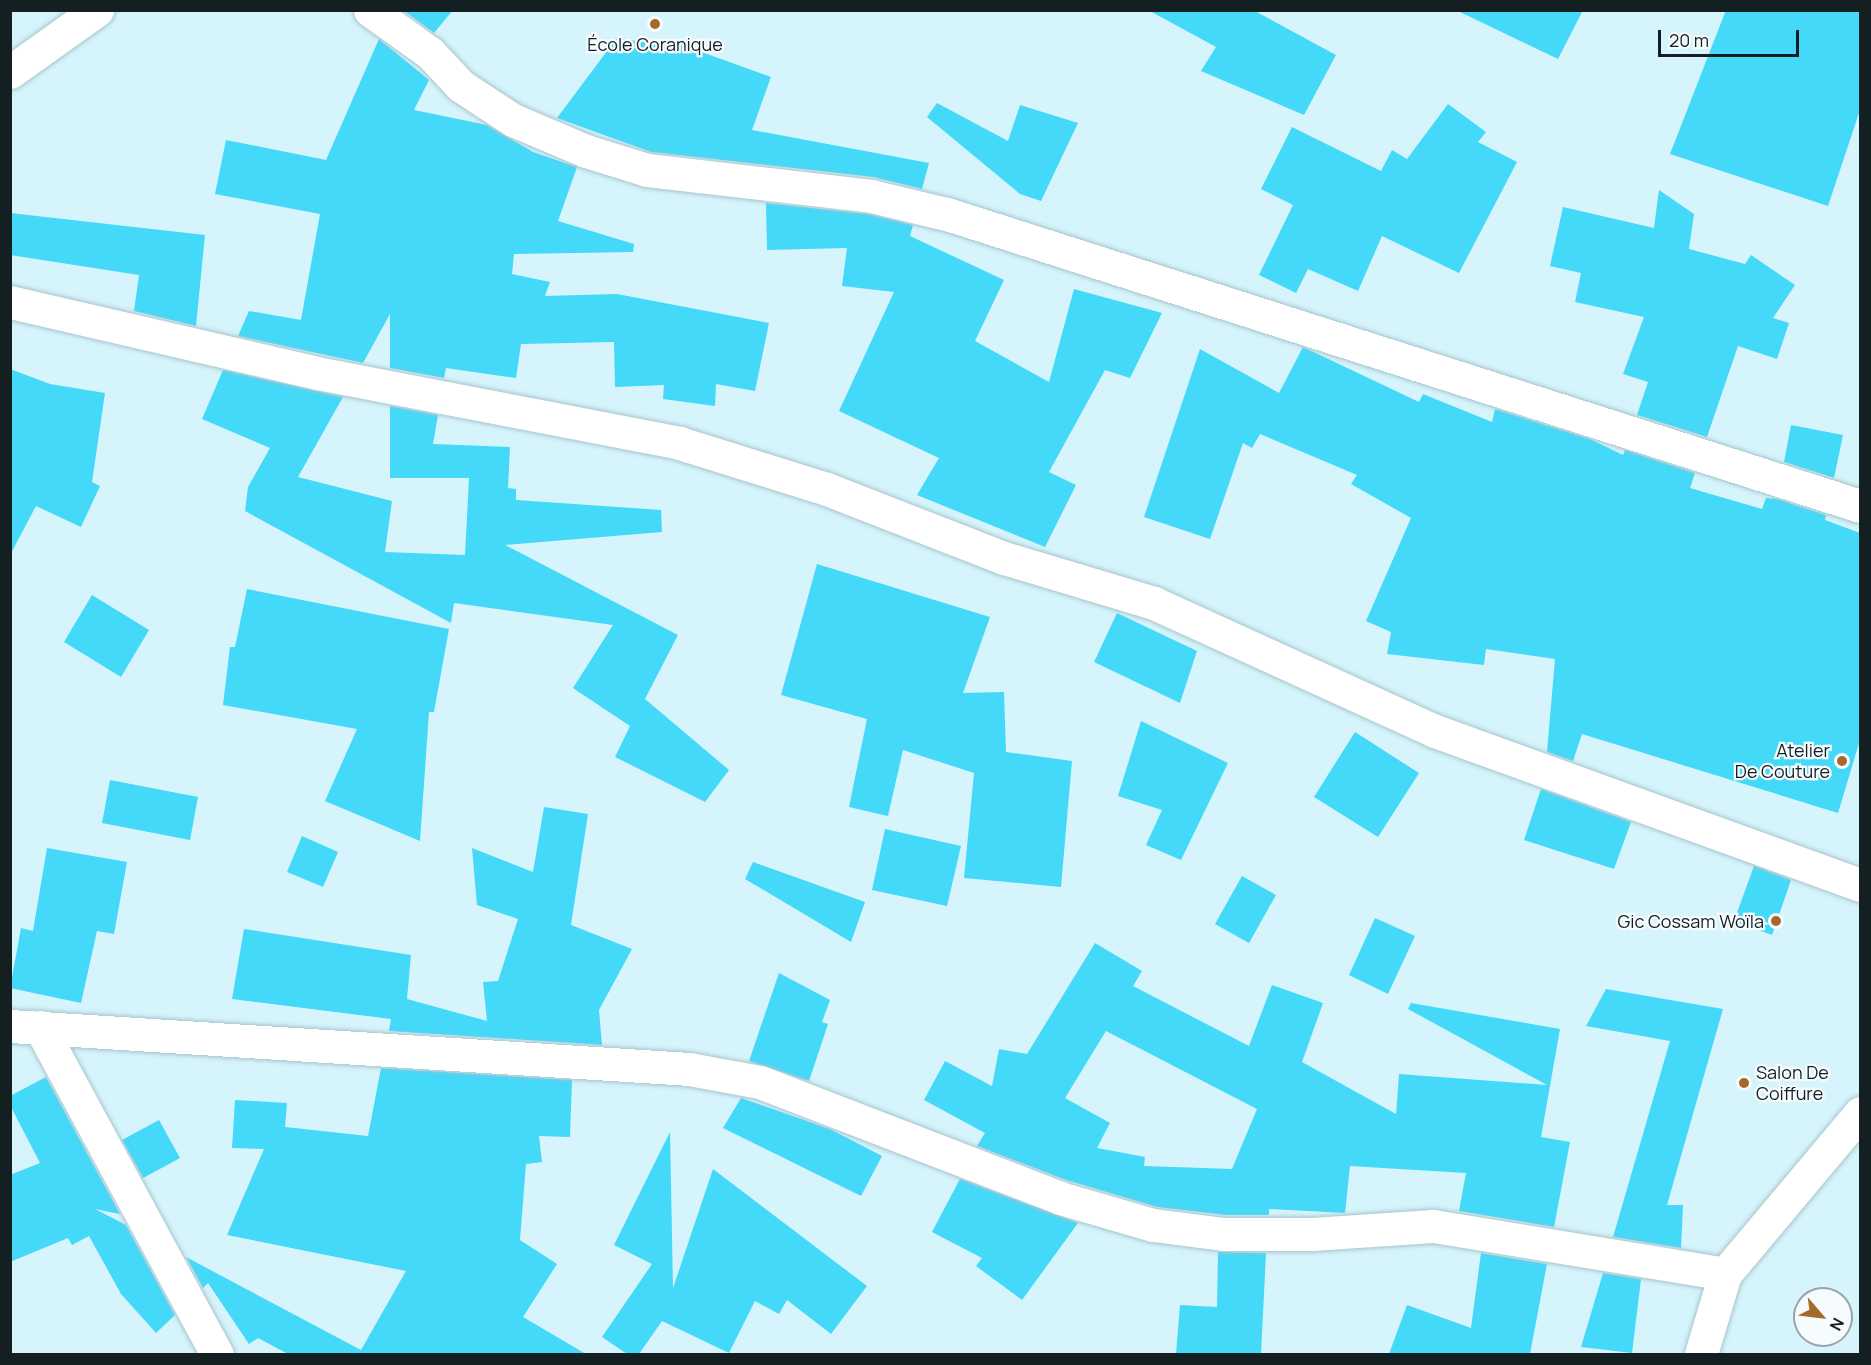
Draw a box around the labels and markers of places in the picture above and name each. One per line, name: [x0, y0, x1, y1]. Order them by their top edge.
marker: École Coranique: [648, 17, 662, 31]
place label: École Coranique: [587, 33, 723, 55]
place label: Atelier De Couture: [1735, 740, 1830, 783]
marker: Atelier De Couture: [1835, 754, 1849, 768]
place label: Gic Cossam Woïla: [1618, 910, 1764, 932]
marker: Gic Cossam Woïla: [1769, 914, 1783, 928]
place label: Salon De Coiffure: [1756, 1062, 1829, 1104]
marker: Salon De Coiffure: [1737, 1076, 1751, 1090]

